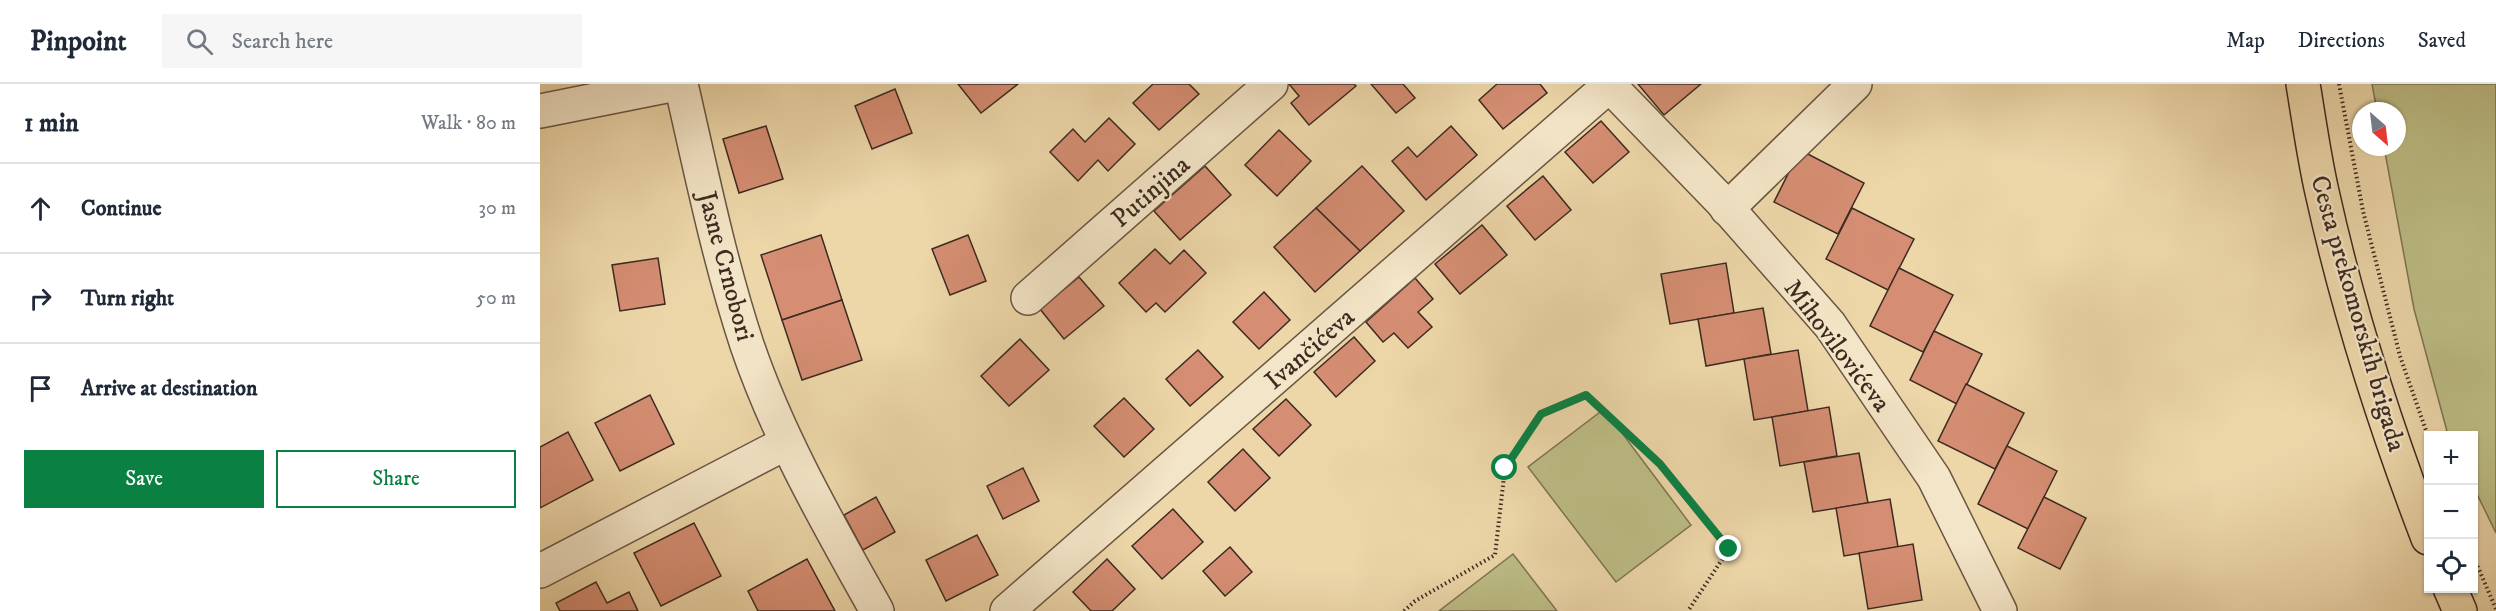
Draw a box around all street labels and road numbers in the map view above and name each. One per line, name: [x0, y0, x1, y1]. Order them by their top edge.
street label: Putinjina: [1105, 149, 1197, 235]
street label: Cesta prekomorskih brigada: [2302, 172, 2413, 455]
street label: Jasne Crnobori: [689, 186, 761, 345]
street label: Mihovilovićeva: [1776, 273, 1897, 419]
street label: Ivančićeva: [1258, 301, 1362, 397]

